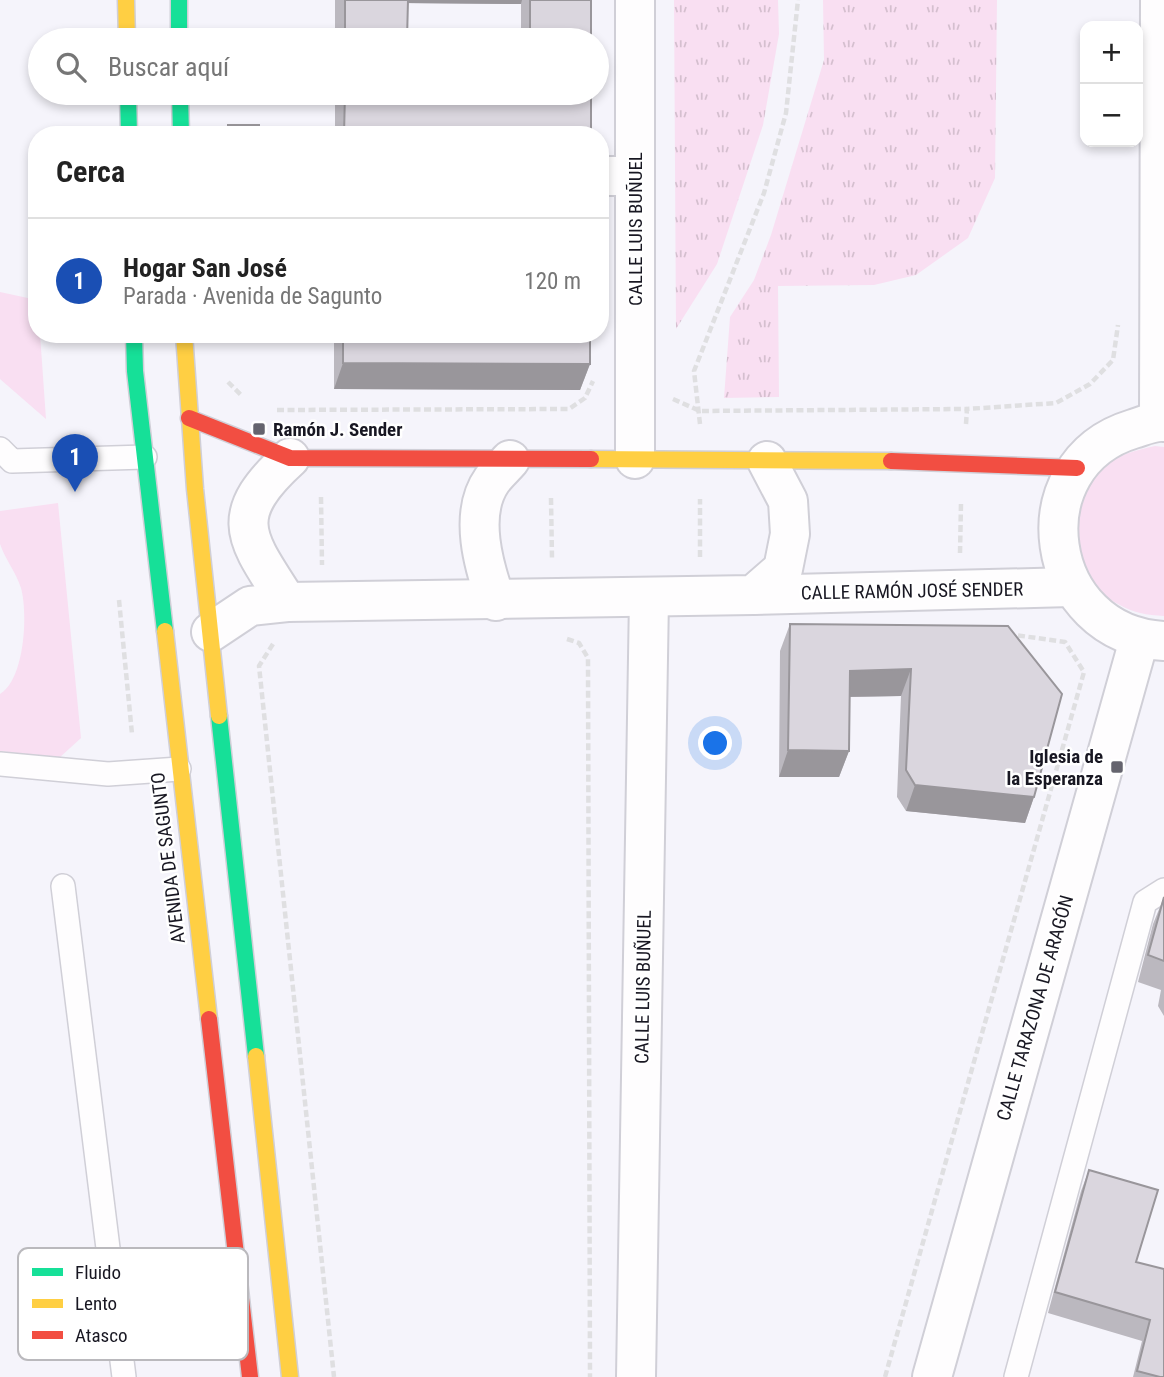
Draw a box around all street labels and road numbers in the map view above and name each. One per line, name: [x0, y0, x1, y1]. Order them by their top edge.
street label: CALLE LUIS BUÑUEL: [624, 152, 647, 306]
street label: CALLE RAMÓN JOSÉ SENDER: [801, 578, 1023, 604]
street label: AVENIDA DE SAGUNTO: [146, 771, 190, 945]
street label: CALLE TARAZONA DE ARAGÓN: [992, 892, 1078, 1124]
street label: CALLE LUIS BUÑUEL: [630, 910, 656, 1064]

